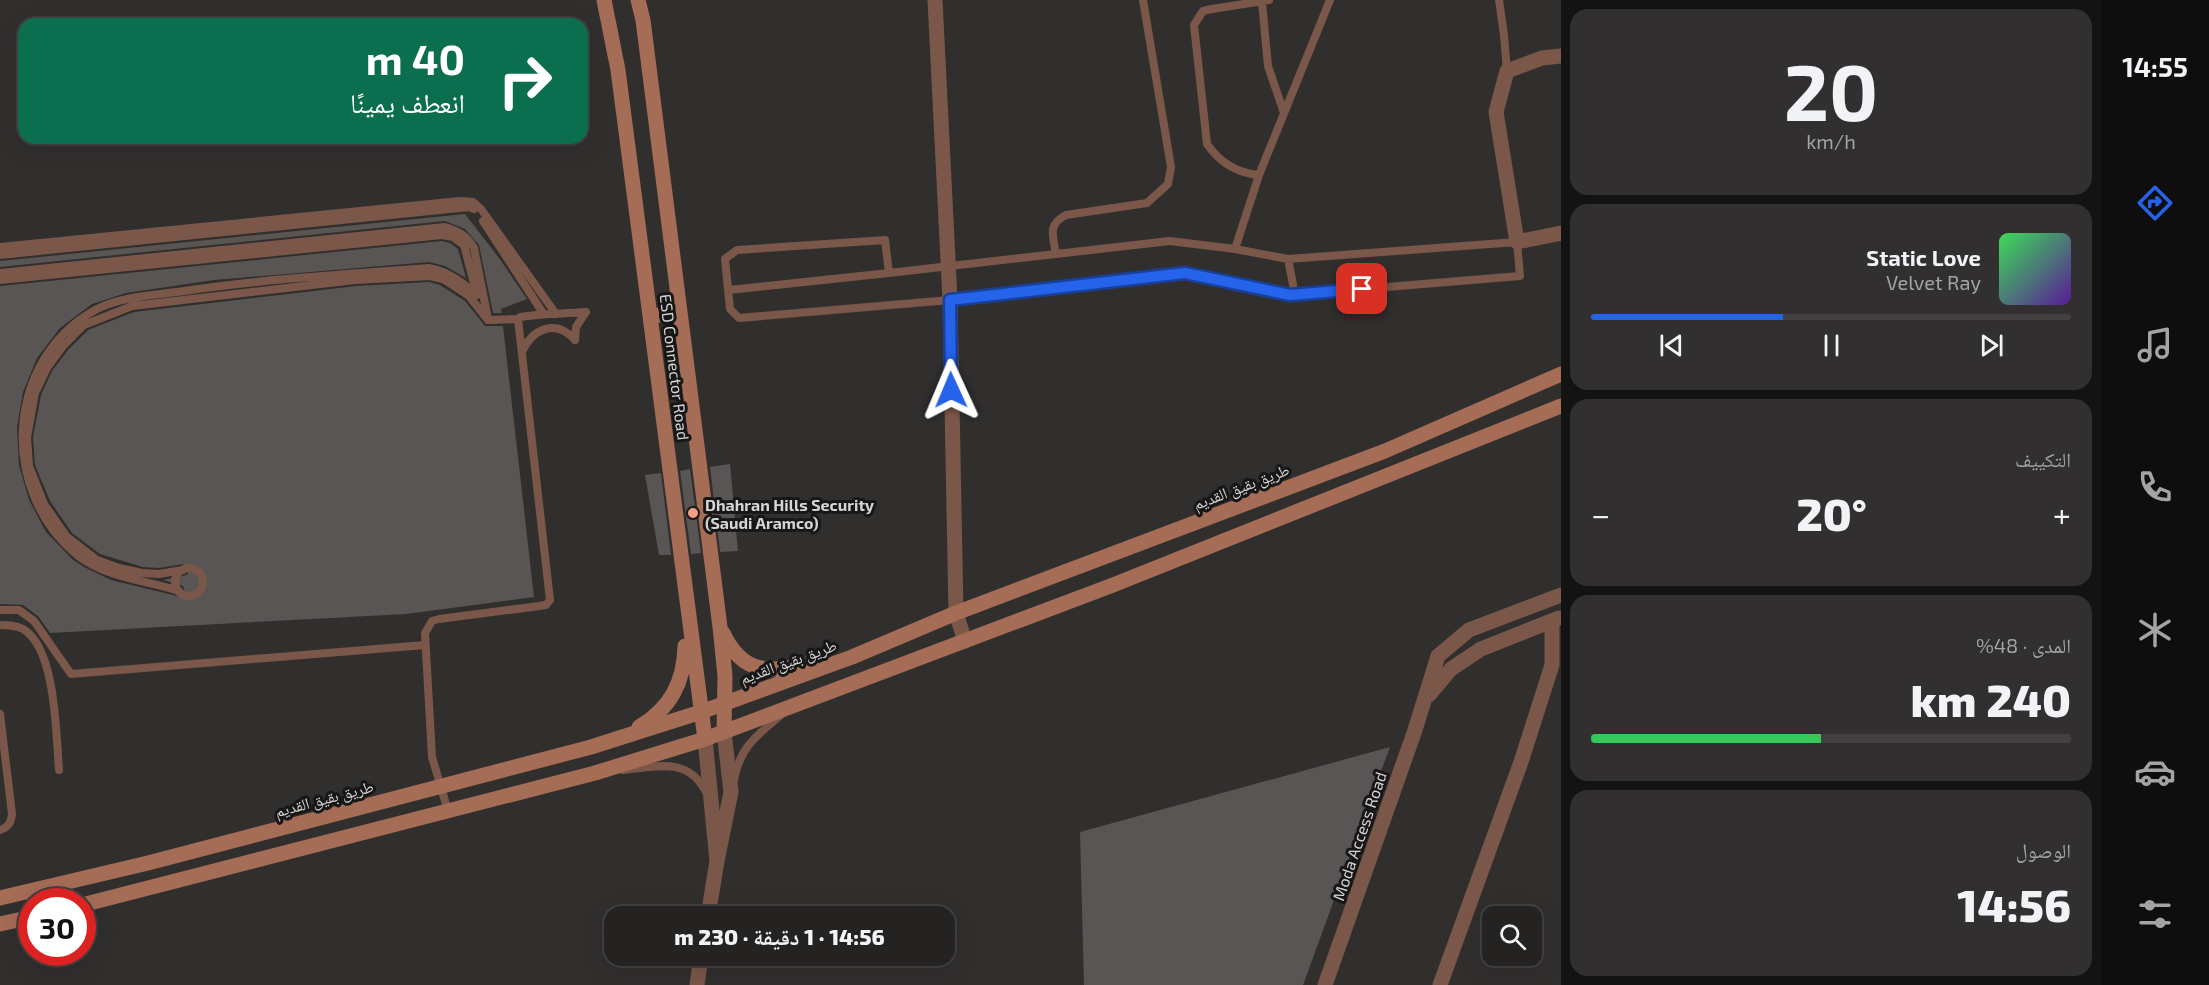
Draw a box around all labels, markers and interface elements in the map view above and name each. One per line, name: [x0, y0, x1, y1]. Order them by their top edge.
text: 40 m: [366, 33, 465, 83]
icon: right: [486, 42, 564, 120]
text: 20: [1784, 43, 1878, 137]
text: 14:55: [2122, 50, 2188, 82]
text: انعطف يمينًا: [350, 86, 465, 118]
text: km/h: [1806, 129, 1856, 153]
icon: directions: [2134, 182, 2176, 224]
text: Static Love: [1866, 244, 1981, 270]
pin: [1336, 263, 1387, 314]
text: Velvet Ray: [1886, 270, 1981, 294]
icon: arrive: [1345, 272, 1378, 305]
street label: ESD Connector Road: [657, 293, 693, 441]
icon: music: [2134, 324, 2176, 366]
icon: previous: [1655, 329, 1688, 362]
icon: pause: [1815, 329, 1848, 362]
icon: next: [1975, 329, 2008, 362]
position arrow: [919, 358, 983, 422]
text: التكييف: [2015, 447, 2071, 471]
street label: طريق بقيق القديم: [1190, 459, 1292, 515]
icon: phone: [2134, 466, 2176, 508]
text: 20°: [1796, 486, 1867, 540]
text: −: [1591, 494, 1610, 534]
text: +: [2053, 494, 2071, 534]
place label: Dhahran Hills Security (Saudi Aramco): [705, 495, 874, 532]
marker: Dhahran Hills Security (Saudi Aramco): [686, 506, 700, 520]
icon: climate: [2134, 609, 2176, 651]
text: المدى · 48%: [1976, 633, 2071, 657]
street label: طريق بقيق القديم: [737, 635, 840, 689]
text: 240 km: [1910, 672, 2071, 726]
icon: car: [2134, 751, 2176, 793]
street label: Moda Access Road: [1328, 769, 1390, 903]
street label: طريق بقيق القديم: [273, 776, 376, 822]
text: الوصول: [2016, 838, 2071, 862]
text: 14:56: [1957, 877, 2071, 931]
speed limit sign: 30: [18, 888, 96, 966]
icon: filters: [2134, 893, 2176, 935]
map controls: [1482, 906, 1542, 966]
button: search: [1482, 906, 1542, 966]
text: 14:56 · 1 دقيقة · 230 m: [674, 923, 885, 949]

